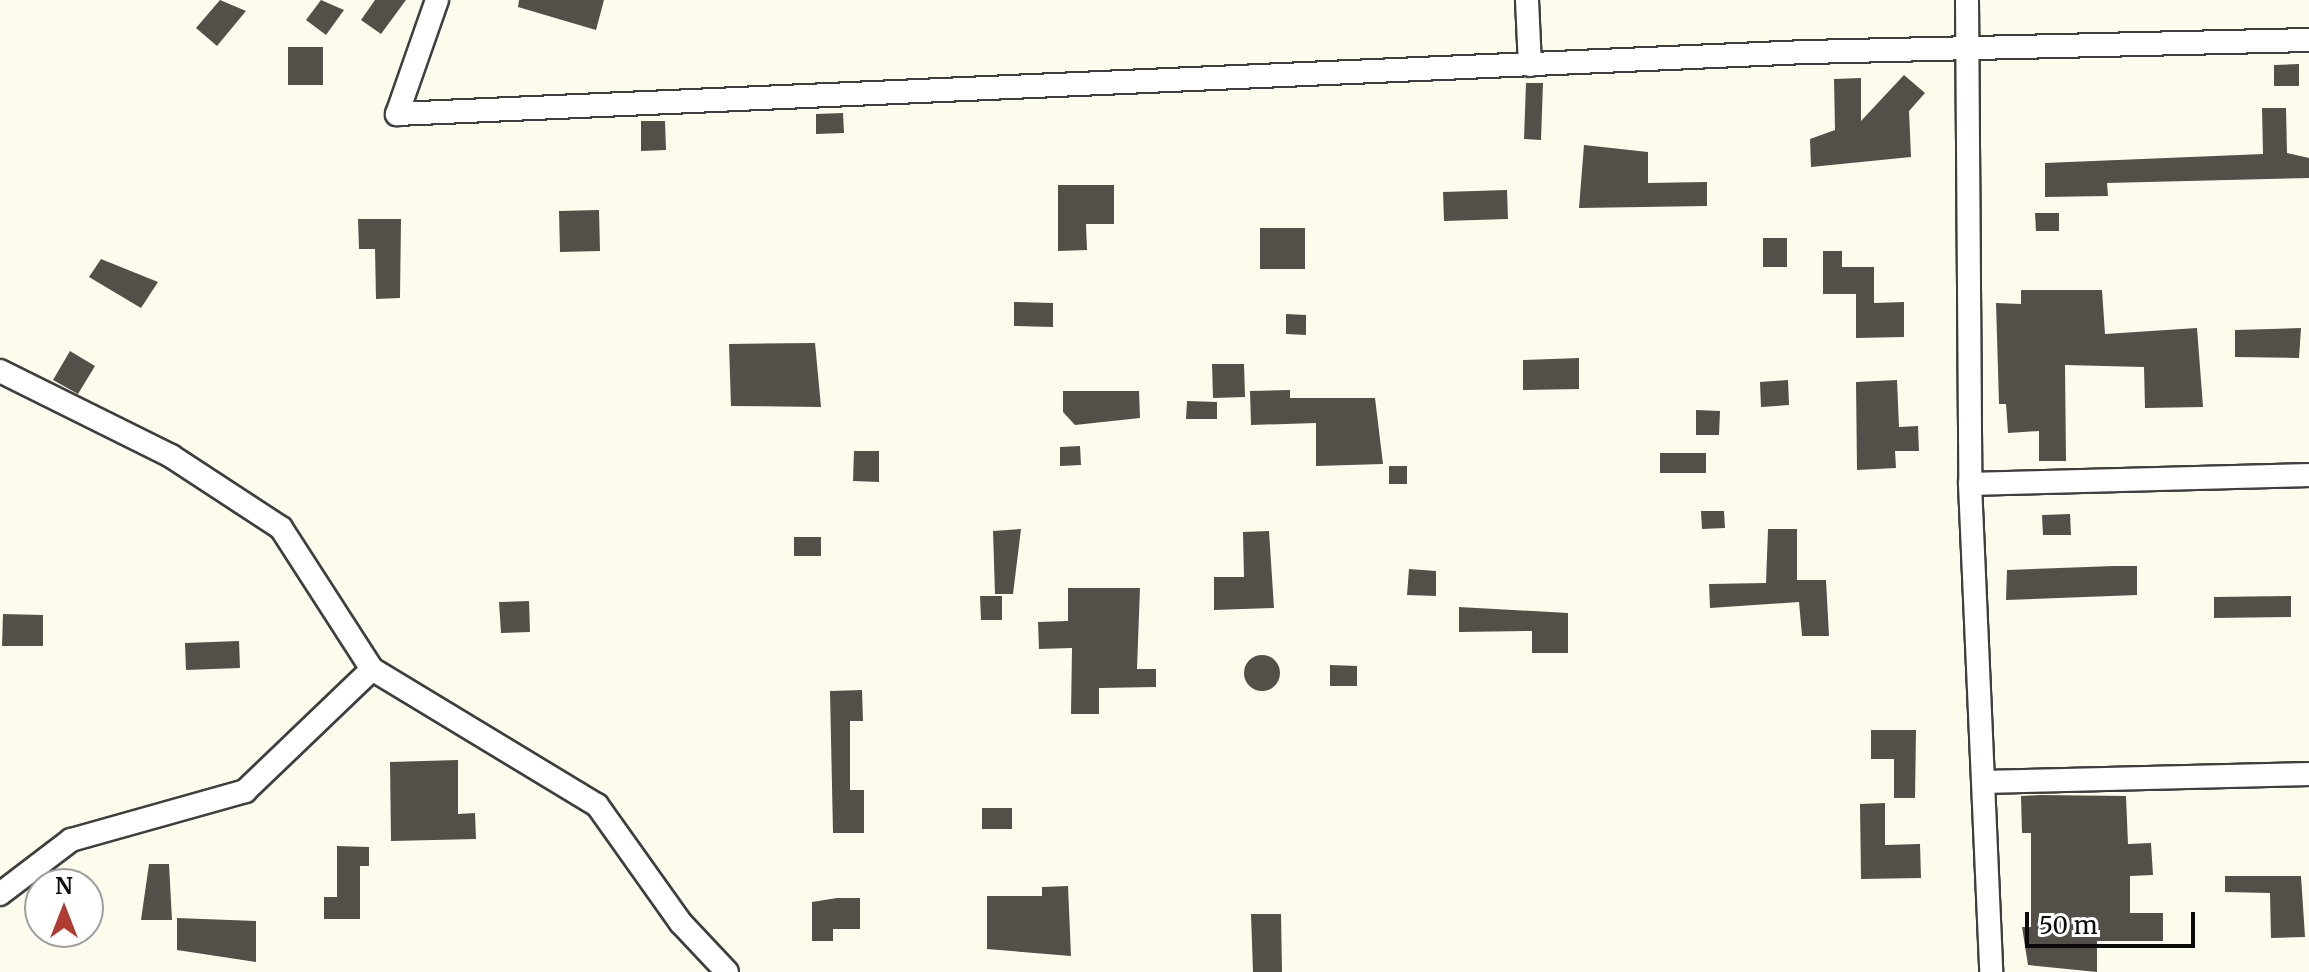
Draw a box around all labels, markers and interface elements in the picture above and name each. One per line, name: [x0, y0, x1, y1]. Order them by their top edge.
north arrow: [24, 868, 104, 948]
text: N: [55, 872, 73, 900]
scale bar: [2029, 896, 2199, 946]
text: 50 m: [2039, 910, 2098, 941]

